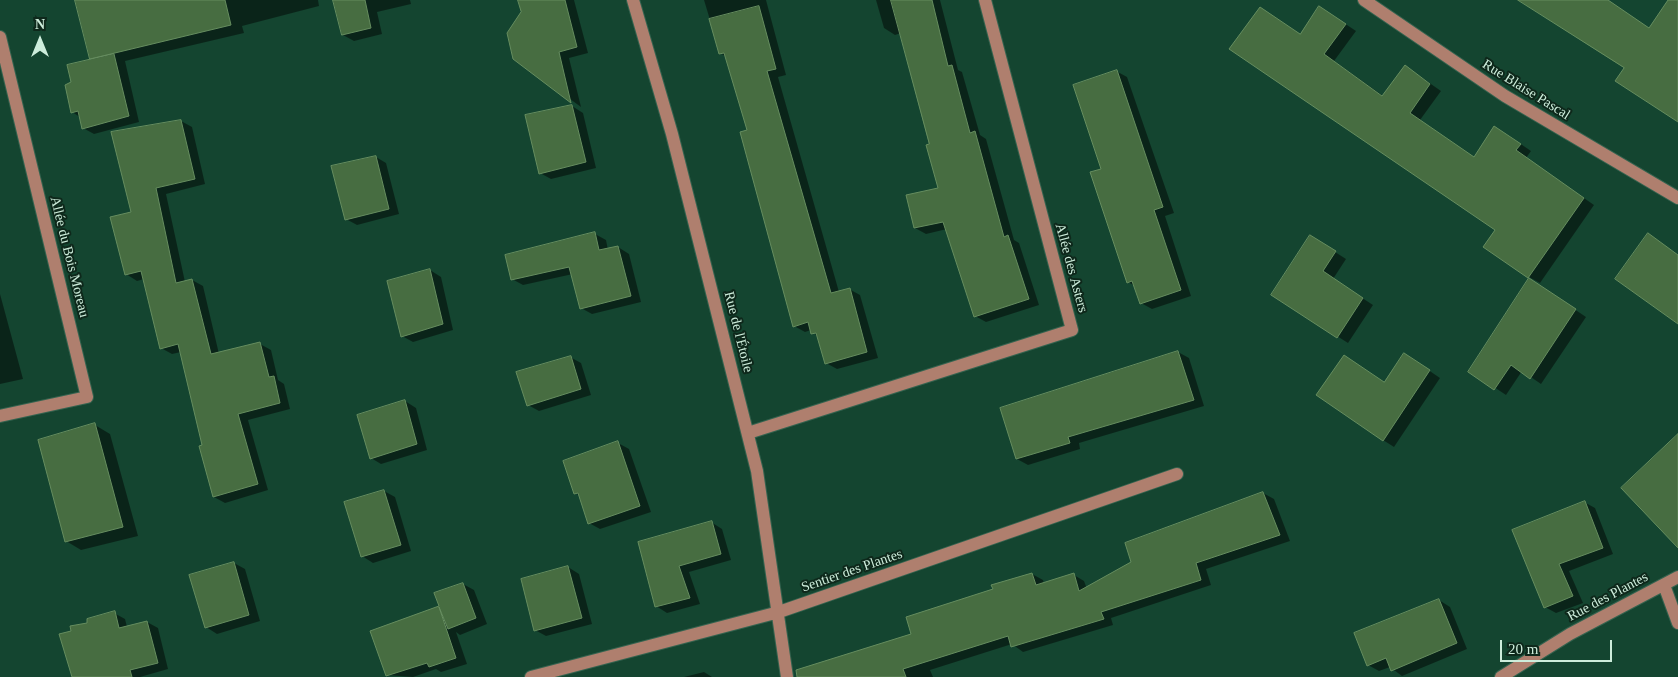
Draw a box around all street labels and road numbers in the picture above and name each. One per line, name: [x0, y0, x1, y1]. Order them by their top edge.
street label: Rue Blaise Pascal: [1479, 56, 1573, 124]
street label: Allée du Bois Moreau: [46, 195, 92, 319]
street label: Allée des Asters: [1051, 222, 1091, 314]
street label: Rue de l'Étoile: [720, 290, 756, 374]
street label: Sentier des Plantes: [799, 546, 905, 596]
street label: Rue des Plantes: [1565, 569, 1651, 625]

